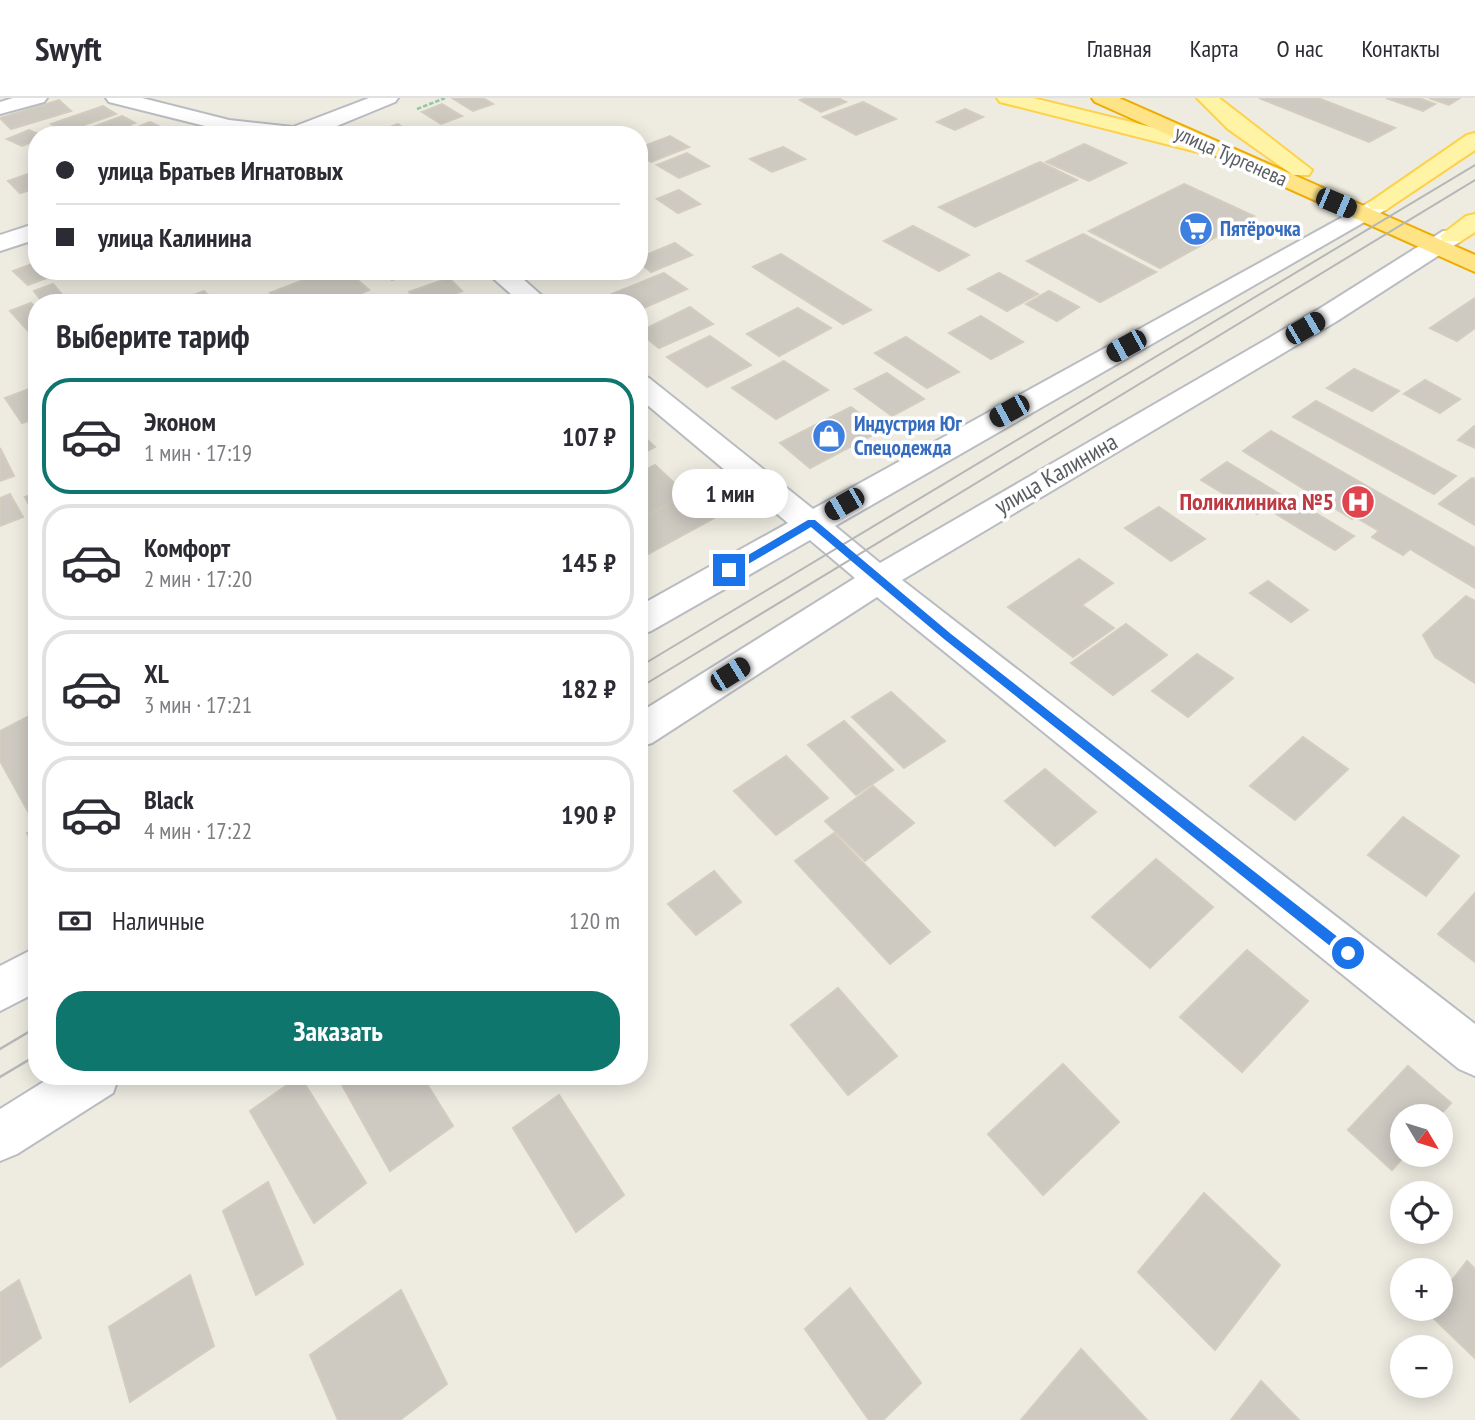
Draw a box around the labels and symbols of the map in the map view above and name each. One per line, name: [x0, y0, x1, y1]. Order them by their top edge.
street label: улица Тургенева: [1171, 119, 1292, 192]
car: [1313, 185, 1360, 221]
supermarket icon: Пятёрочка: [1177, 210, 1215, 248]
place label: Пятёрочка: [1220, 215, 1301, 242]
car: [1282, 308, 1329, 348]
car: [1103, 327, 1150, 365]
car: [986, 392, 1033, 430]
place label: Индустрия Юг Спецодежда: [854, 410, 962, 461]
shop icon: Индустрия Юг Спецодежда: [810, 417, 848, 455]
street label: улица Калинина: [989, 426, 1123, 521]
callout: 1 мин: [671, 468, 787, 518]
hospital icon: Поликлиника №5: [1339, 483, 1377, 521]
car: [821, 484, 868, 524]
place label: Поликлиника №5: [1180, 486, 1334, 517]
route end: [713, 554, 745, 586]
car: [707, 654, 754, 694]
route start: [1332, 937, 1364, 969]
north arrow: [1390, 1104, 1452, 1167]

